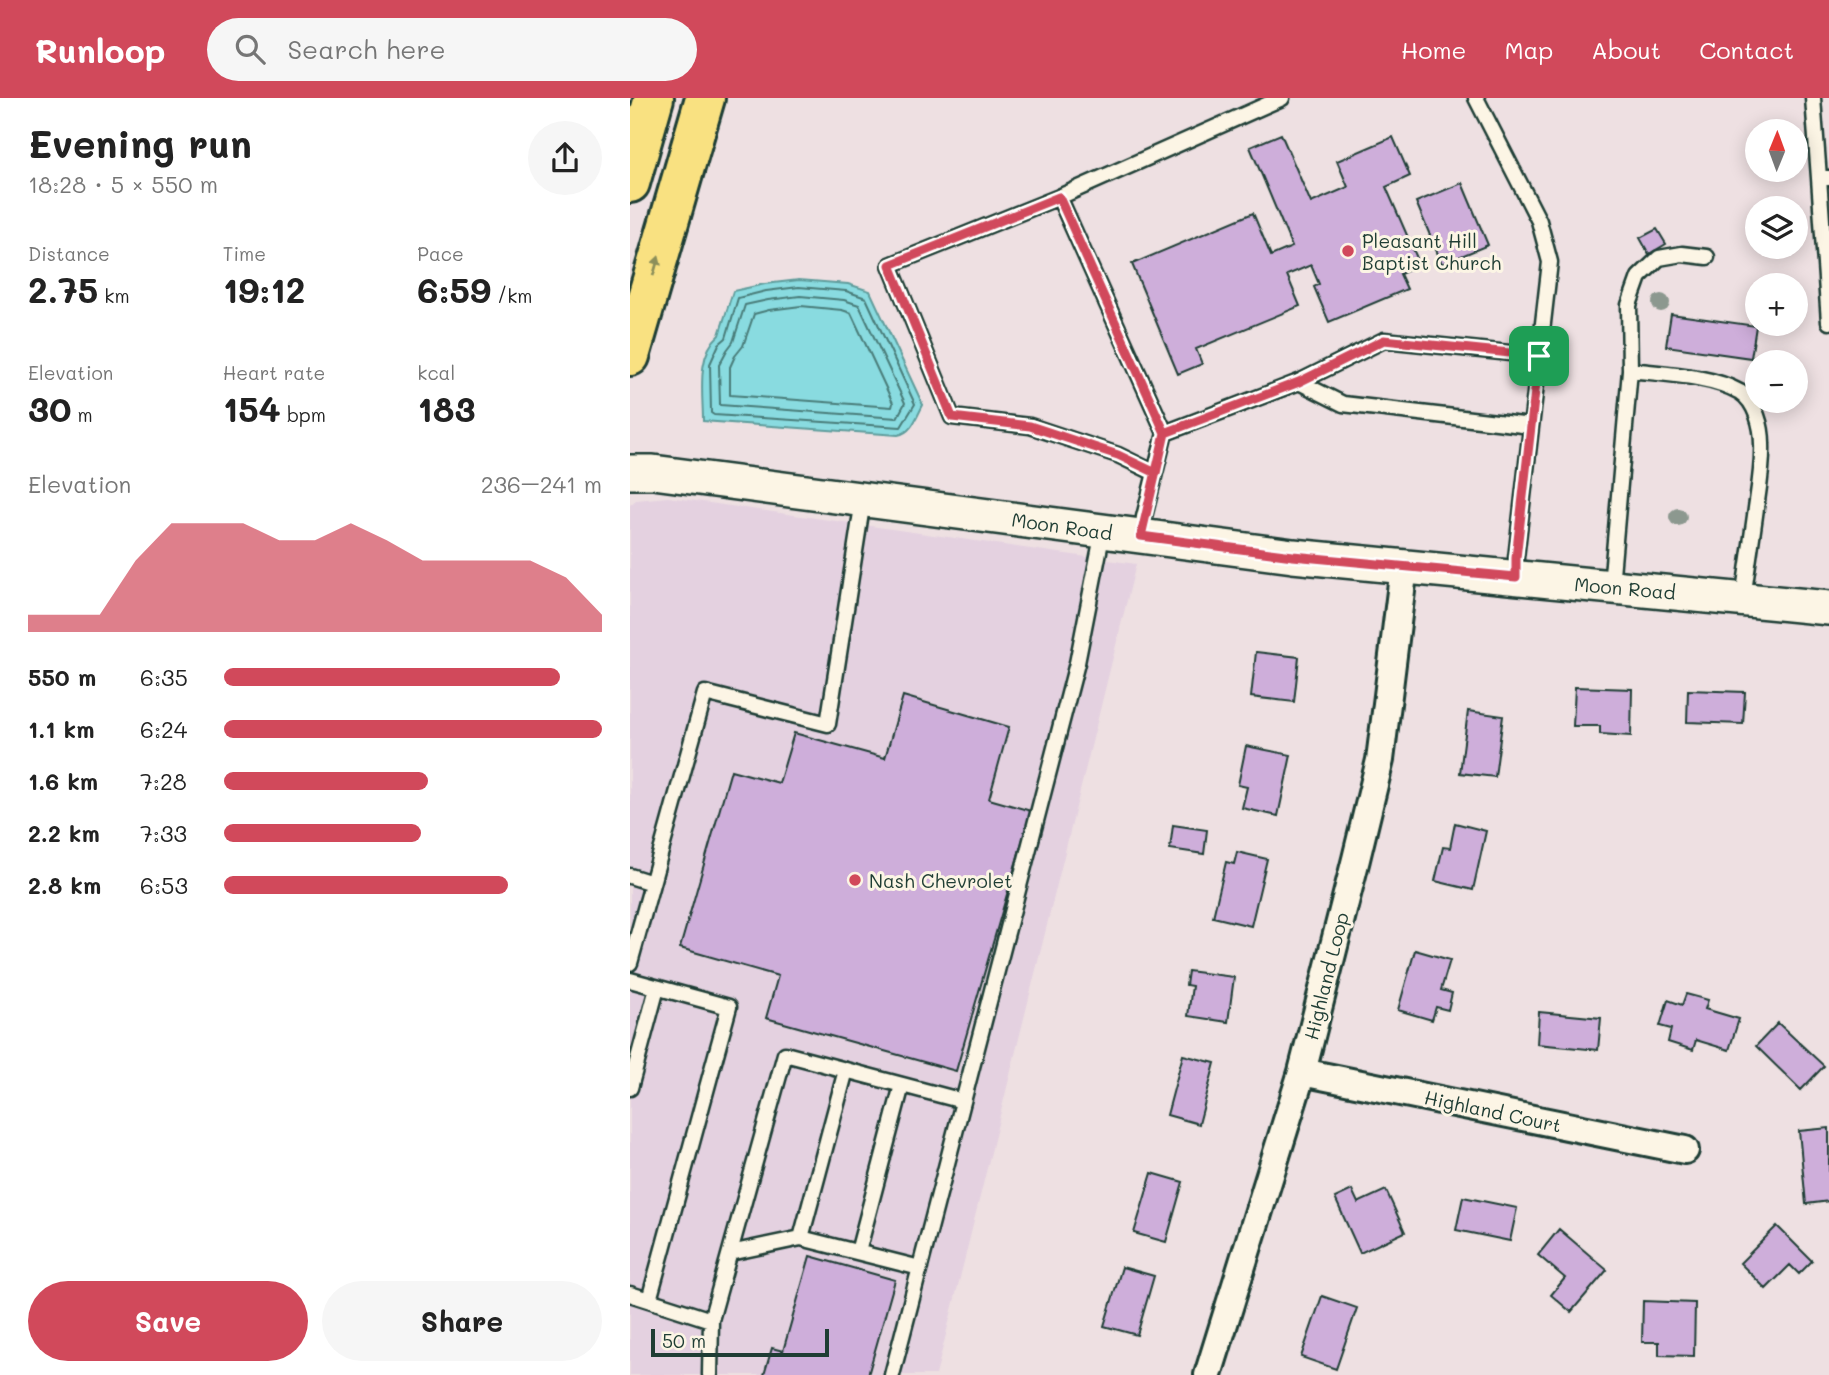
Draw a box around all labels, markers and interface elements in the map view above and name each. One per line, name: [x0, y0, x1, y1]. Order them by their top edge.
search box: [207, 18, 697, 81]
text: Runloop: [35, 28, 165, 71]
icon: search: [231, 30, 269, 68]
text: Search here: [287, 32, 446, 66]
text: Home: [1401, 34, 1466, 65]
text: Map: [1504, 34, 1553, 65]
text: About: [1591, 34, 1661, 65]
text: Contact: [1699, 34, 1794, 65]
text: Evening run: [28, 118, 252, 168]
north arrow: [1745, 119, 1808, 182]
map controls: [1745, 119, 1808, 413]
button: share: [528, 121, 602, 195]
text: 18:28 · 5 × 550 m: [28, 169, 218, 199]
button: layers: [1745, 196, 1808, 259]
place label: Pleasant Hill Baptist Church: [1362, 228, 1501, 275]
text: Distance: [28, 241, 110, 266]
text: Time: [223, 241, 266, 266]
text: Pace: [417, 241, 464, 266]
marker: Pleasant Hill Baptist Church: [1340, 243, 1356, 259]
one-way arrow: [651, 256, 661, 277]
text: 2.75: [28, 266, 98, 312]
text: 19:12: [223, 266, 305, 312]
text: 6:59: [417, 266, 491, 312]
button: +: [1745, 273, 1808, 336]
text: km: [98, 283, 130, 308]
text: /km: [491, 283, 532, 308]
pin: [1509, 326, 1569, 386]
icon: arrive: [1520, 337, 1558, 375]
button: −: [1745, 350, 1808, 413]
text: Elevation: [28, 360, 113, 385]
text: Heart rate: [223, 360, 325, 385]
text: kcal: [417, 360, 455, 385]
text: 30: [28, 385, 72, 431]
text: 154: [223, 385, 281, 431]
text: 183: [417, 385, 476, 431]
text: m: [72, 402, 93, 427]
text: bpm: [281, 402, 326, 427]
text: Elevation: [28, 469, 131, 499]
text: 236–241 m: [481, 469, 602, 499]
street label: Moon Road: [1010, 507, 1114, 545]
street label: Moon Road: [1573, 571, 1677, 605]
text: 550 m: [28, 662, 96, 692]
text: 6:35: [140, 662, 188, 692]
text: 1.1 km: [28, 714, 94, 744]
text: 6:24: [140, 714, 187, 744]
text: 1.6 km: [28, 766, 98, 796]
text: 7:28: [140, 766, 187, 796]
text: 2.2 km: [28, 818, 100, 848]
text: 7:33: [140, 818, 187, 848]
place label: Nash Chevrolet: [869, 868, 1013, 893]
text: 2.8 km: [28, 870, 101, 900]
text: 6:53: [140, 870, 188, 900]
marker: Nash Chevrolet: [847, 872, 863, 888]
street label: Highland Loop: [1298, 910, 1354, 1042]
street label: Highland Court: [1422, 1084, 1564, 1138]
button: Save: [28, 1281, 308, 1361]
button: Share: [322, 1281, 602, 1361]
scale bar: [651, 1326, 830, 1358]
text: 50 m: [662, 1328, 706, 1353]

